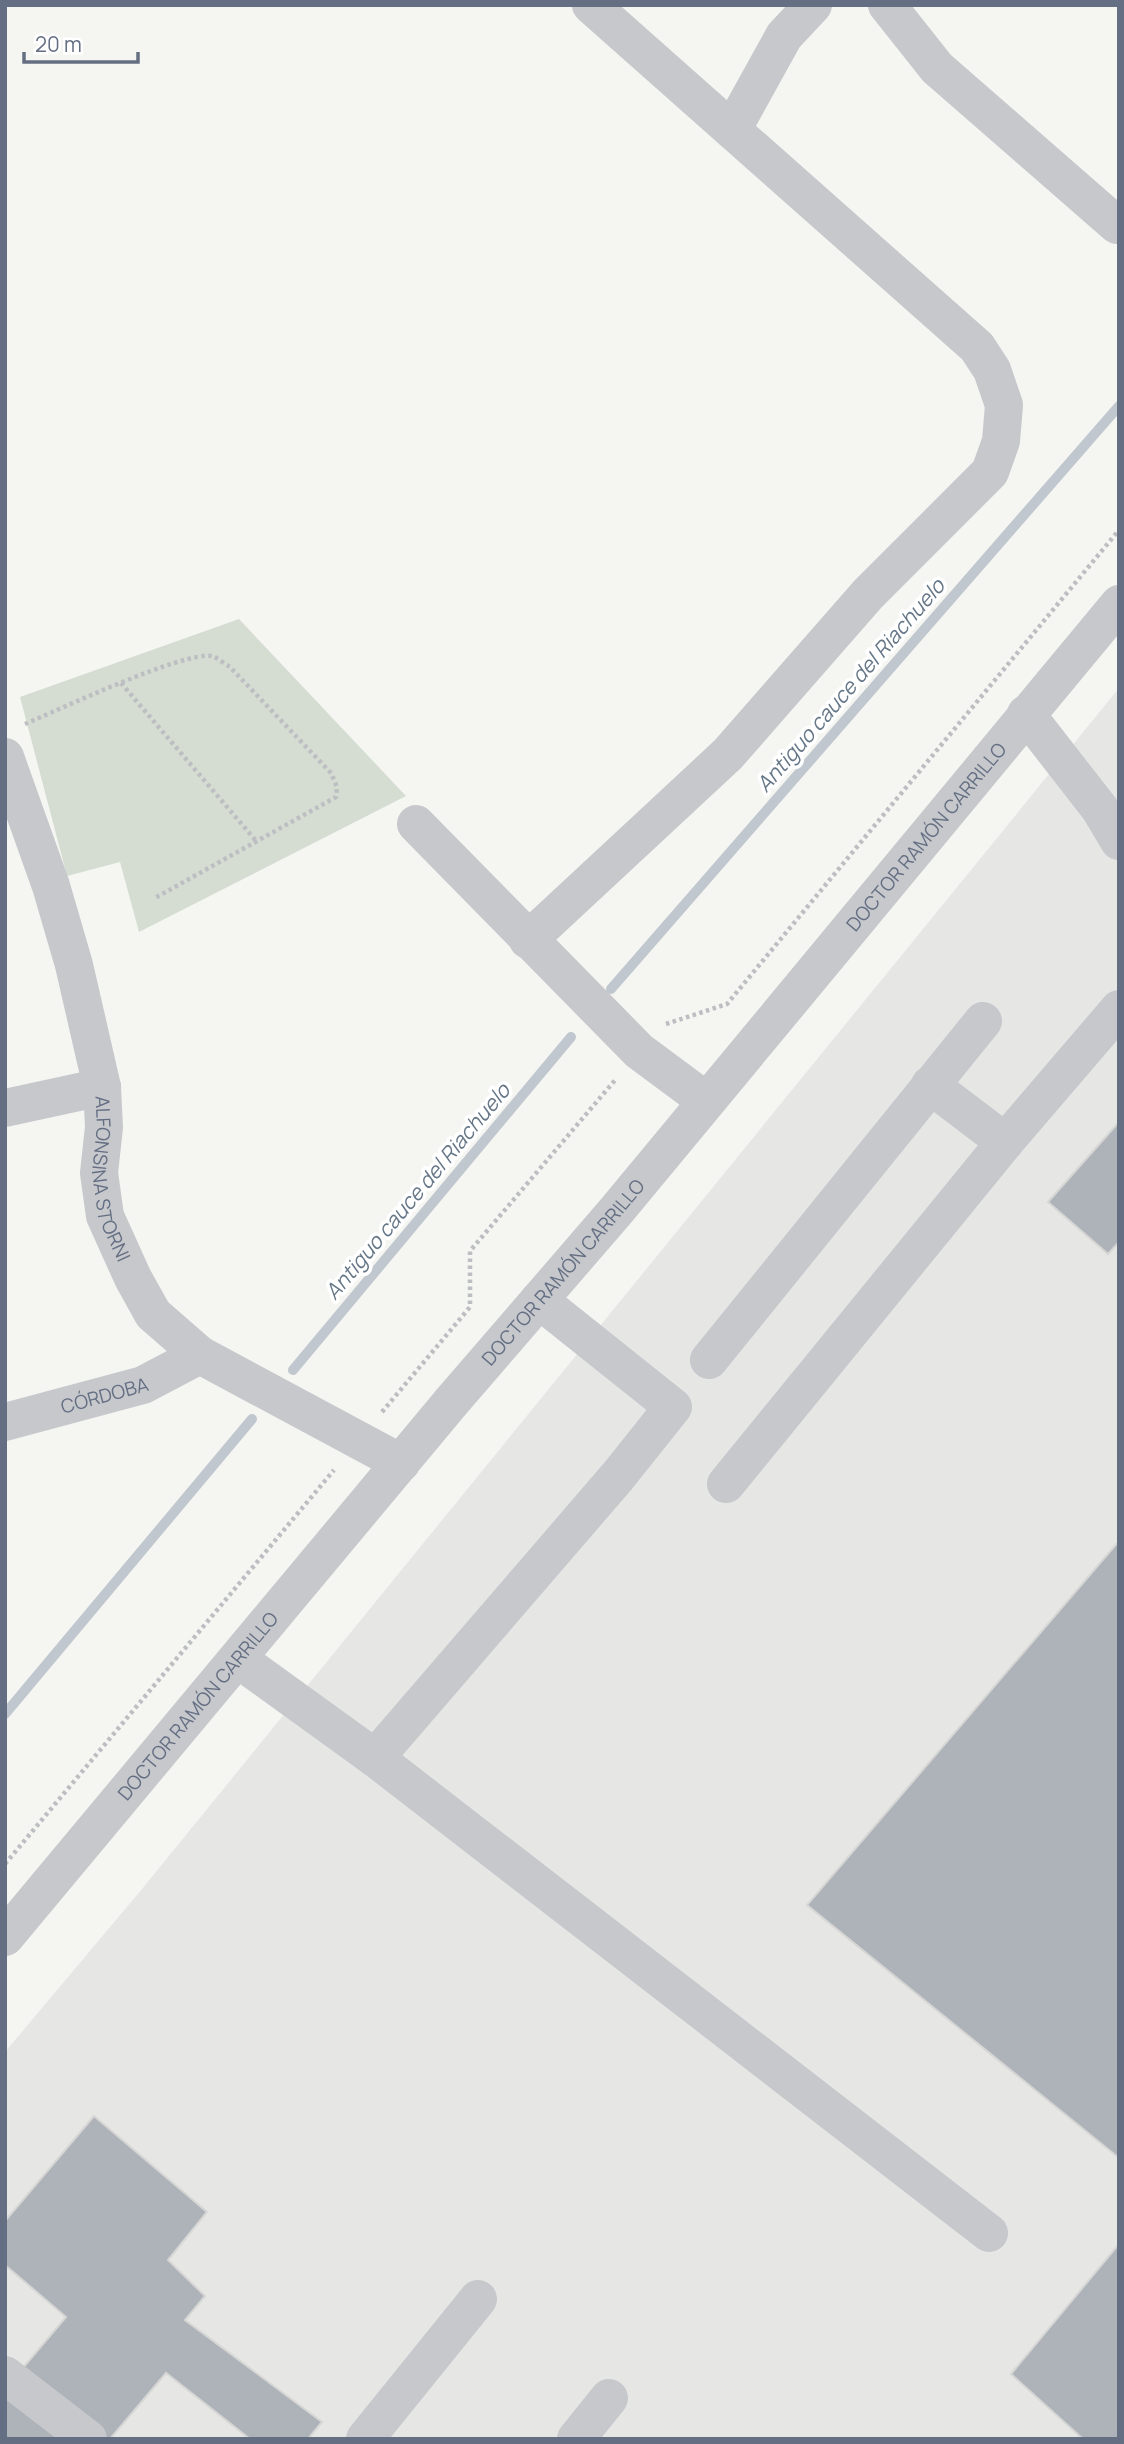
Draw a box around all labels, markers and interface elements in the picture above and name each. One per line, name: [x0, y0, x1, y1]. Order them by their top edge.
scale bar: [24, 21, 138, 65]
text: 20 m: [35, 30, 82, 58]
water label: Antiguo cauce del Riachuelo: [750, 571, 951, 798]
street label: DOCTOR RAMÓN CARRILLO: [840, 737, 1012, 937]
water label: Antiguo cauce del Riachuelo: [318, 1076, 517, 1305]
street label: ALFONSINA STORNI: [86, 1095, 137, 1266]
street label: DOCTOR RAMÓN CARRILLO: [476, 1173, 650, 1371]
street label: CÓRDOBA: [58, 1371, 151, 1419]
street label: DOCTOR RAMÓN CARRILLO: [112, 1606, 284, 1806]

